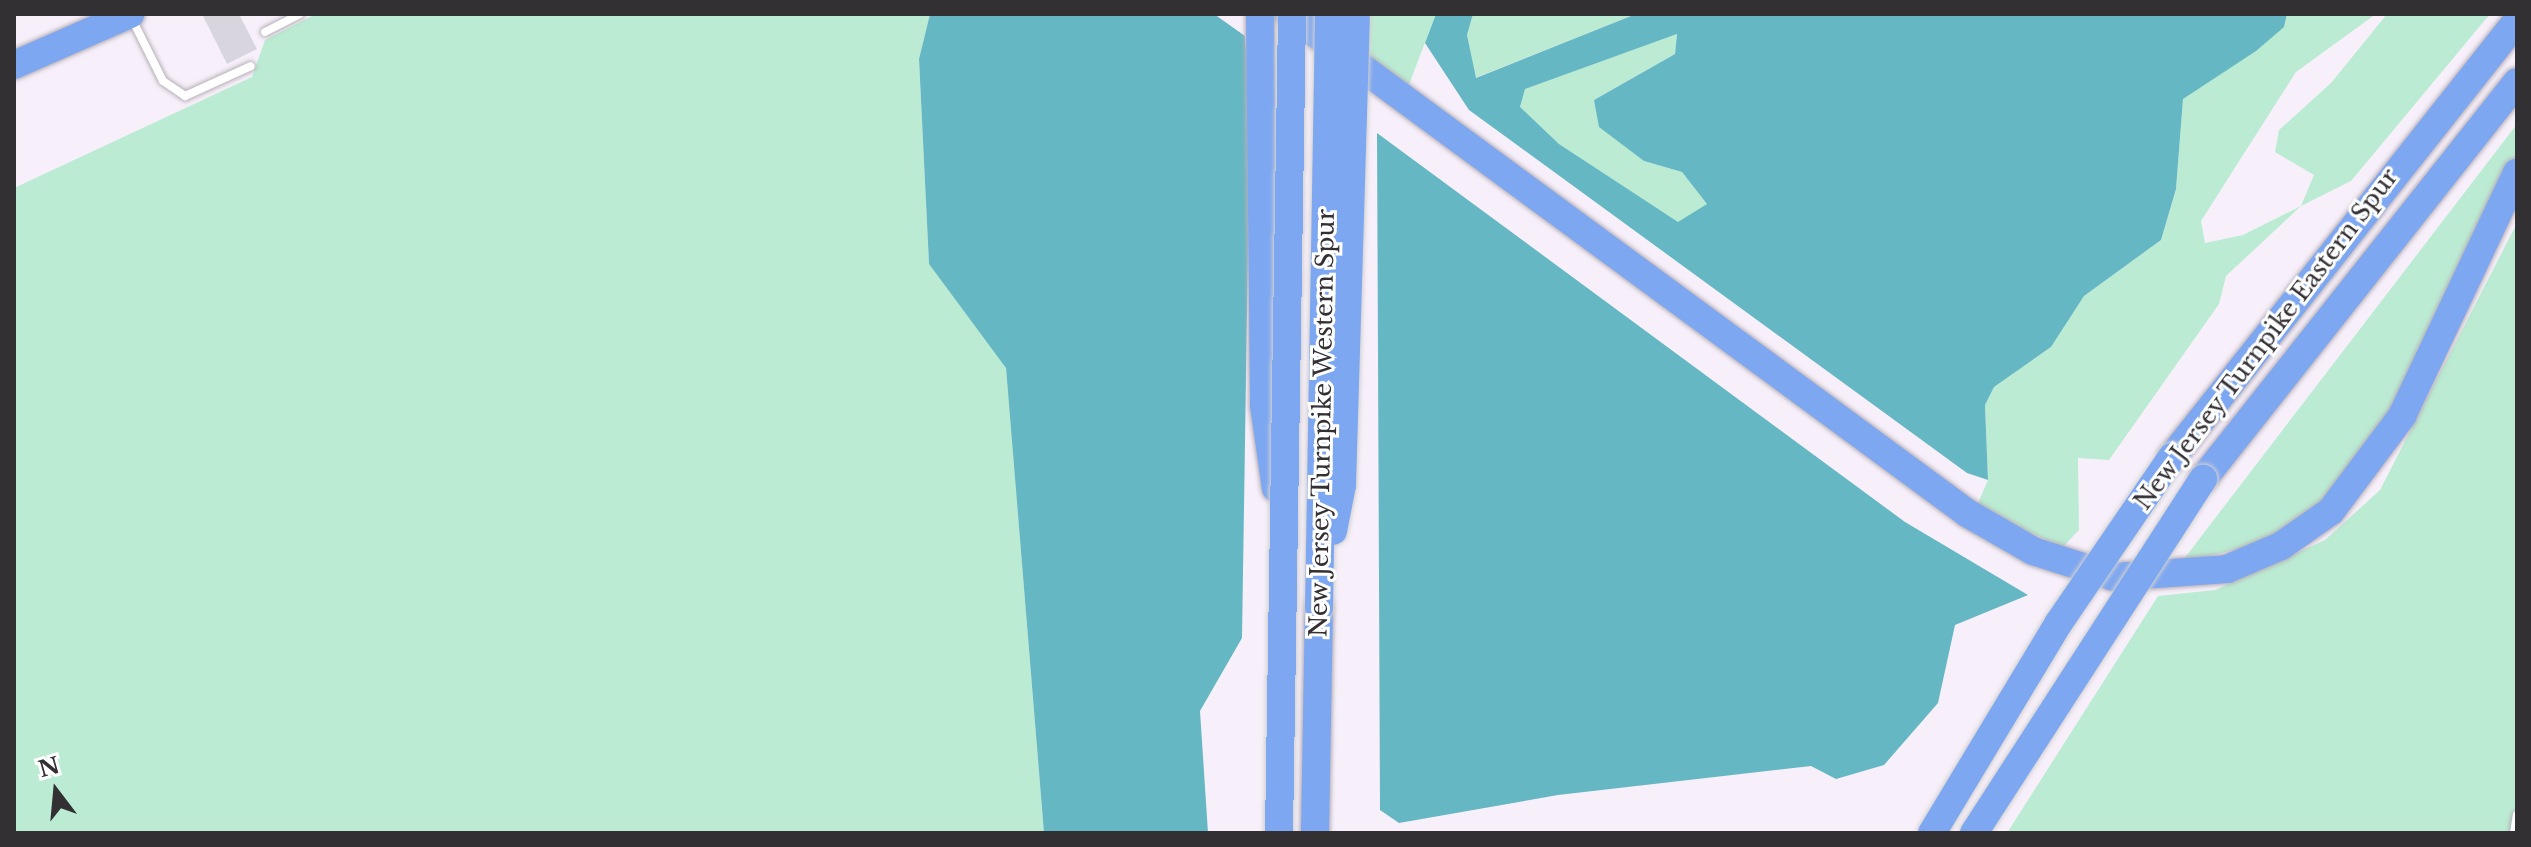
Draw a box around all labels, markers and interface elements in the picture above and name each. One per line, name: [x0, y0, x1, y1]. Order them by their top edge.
street label: New Jersey Turnpike Eastern Spur: [2128, 162, 2404, 516]
street label: New Jersey Turnpike Western Spur: [1304, 207, 1340, 639]
north arrow: [16, 751, 96, 831]
text: N: [36, 752, 63, 783]

